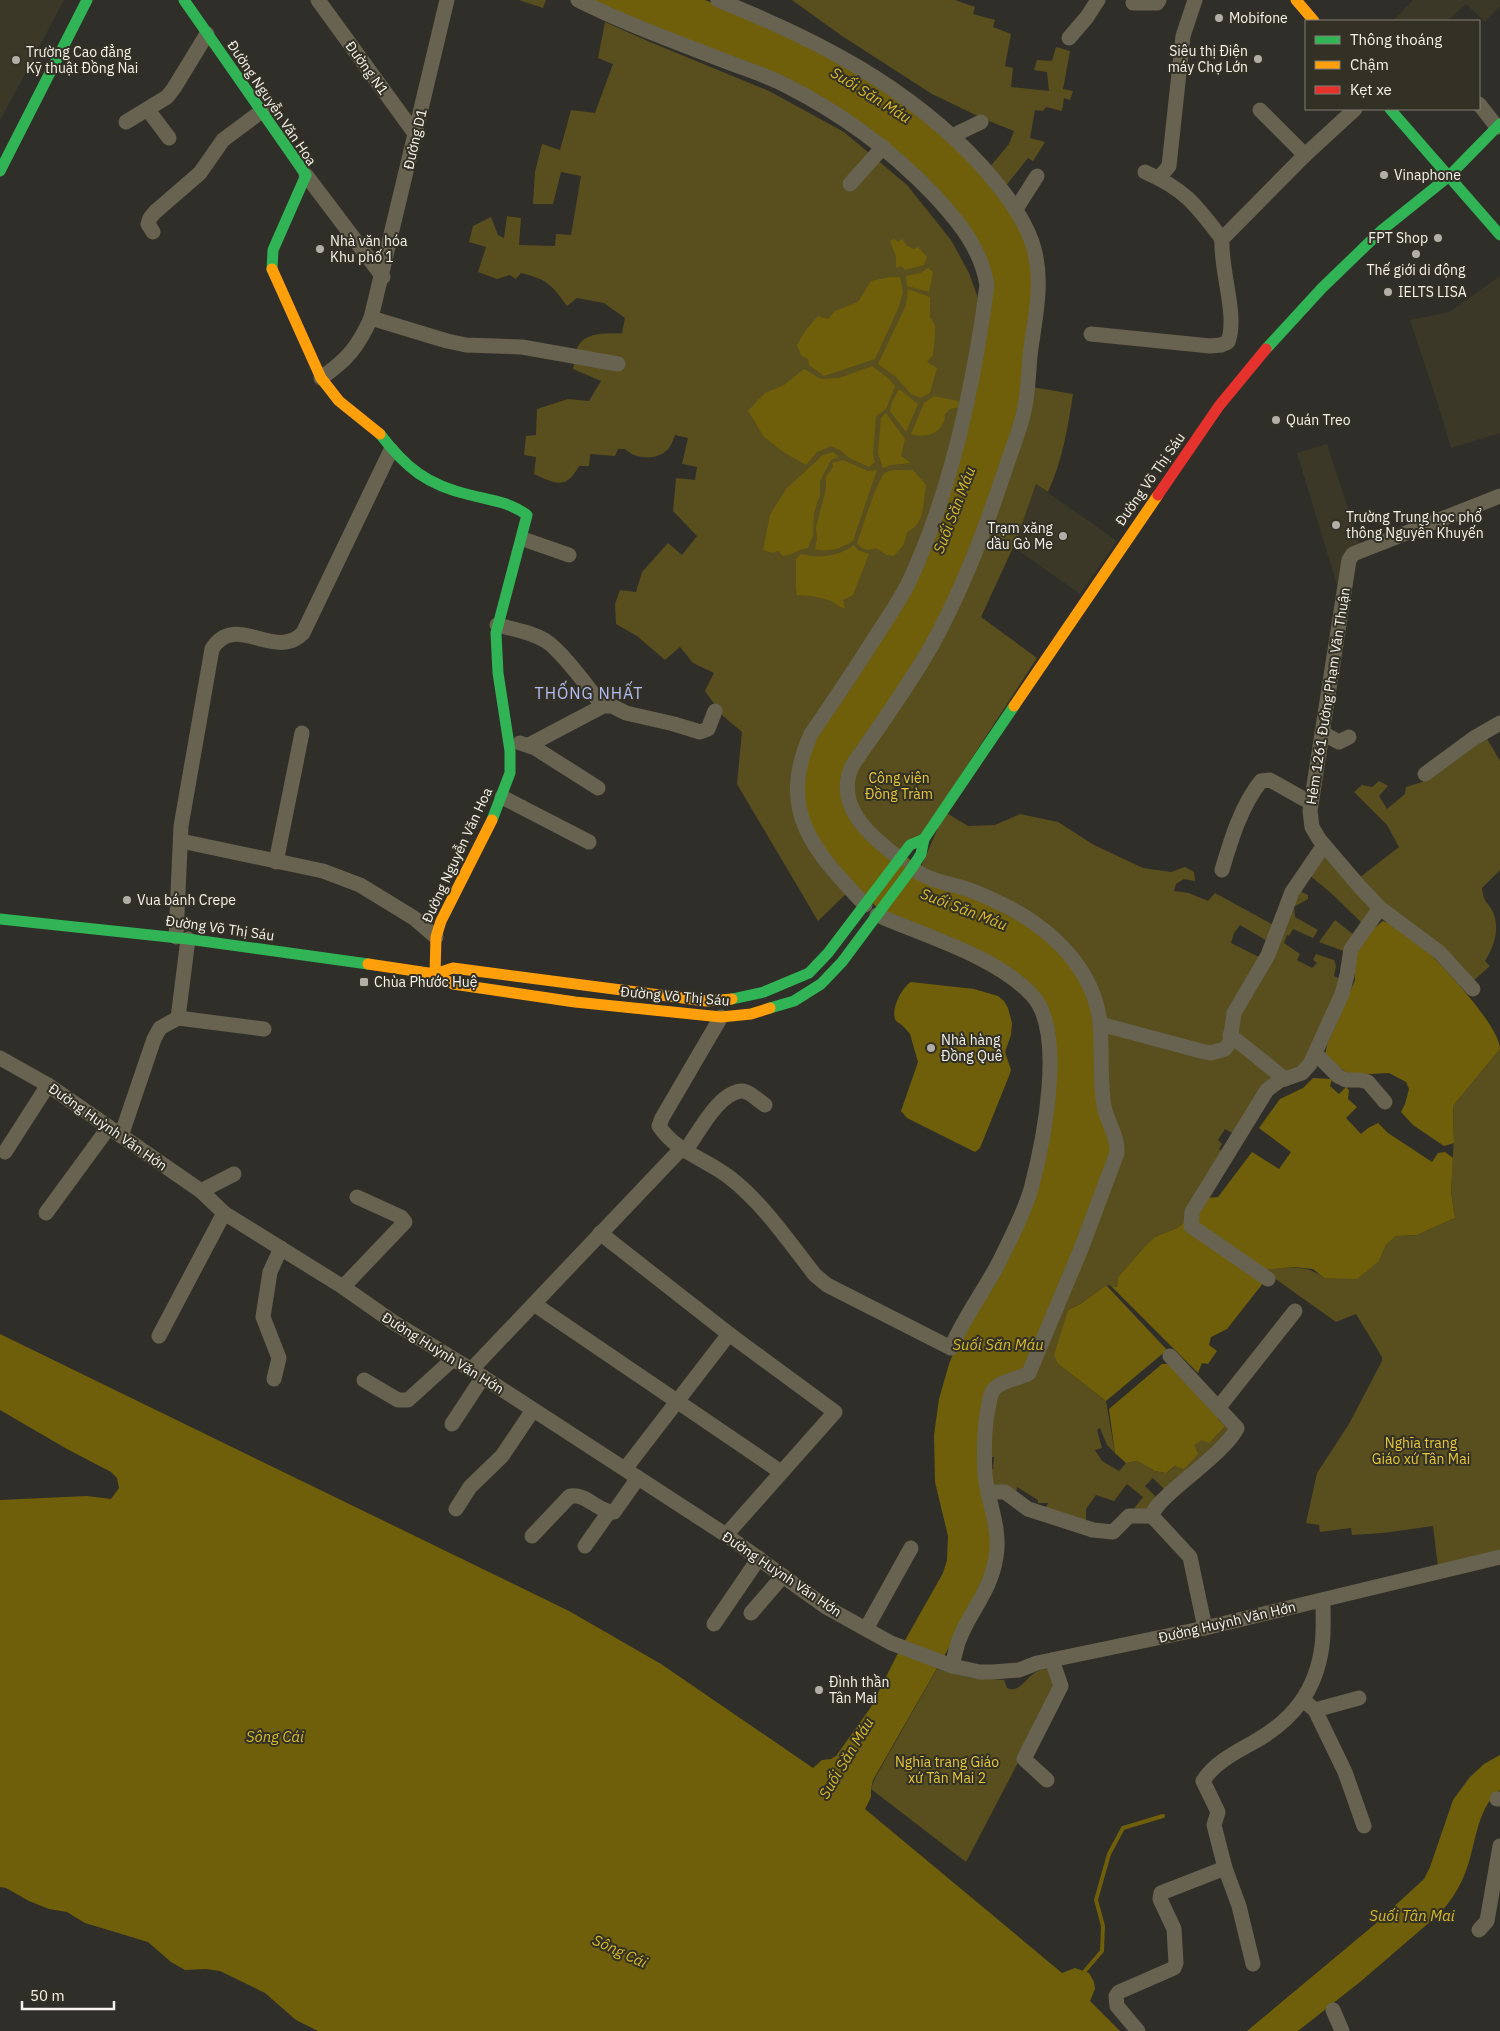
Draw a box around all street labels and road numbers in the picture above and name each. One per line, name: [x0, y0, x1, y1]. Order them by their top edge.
street label: Đường Nguyễn Văn Hoa: [223, 37, 321, 169]
street label: Đường N1: [341, 38, 393, 98]
street label: Đường D1: [399, 107, 431, 171]
street label: Đường Võ Thị Sáu: [1111, 429, 1189, 529]
street label: Hẻm 1261 Đường Phạm Văn Thuận: [1302, 586, 1354, 806]
street label: Đường Nguyễn Văn Hoa: [418, 784, 496, 925]
street label: Đường Võ Thị Sáu: [165, 911, 275, 945]
street label: Đường Võ Thị Sáu: [620, 982, 730, 1010]
street label: Đường Huỳnh Văn Hớn: [45, 1079, 171, 1175]
street label: Đường Huỳnh Văn Hớn: [379, 1308, 507, 1398]
street label: Đường Huỳnh Văn Hớn: [719, 1527, 845, 1621]
street label: Đường Huỳnh Văn Hớn: [1157, 1597, 1297, 1647]

